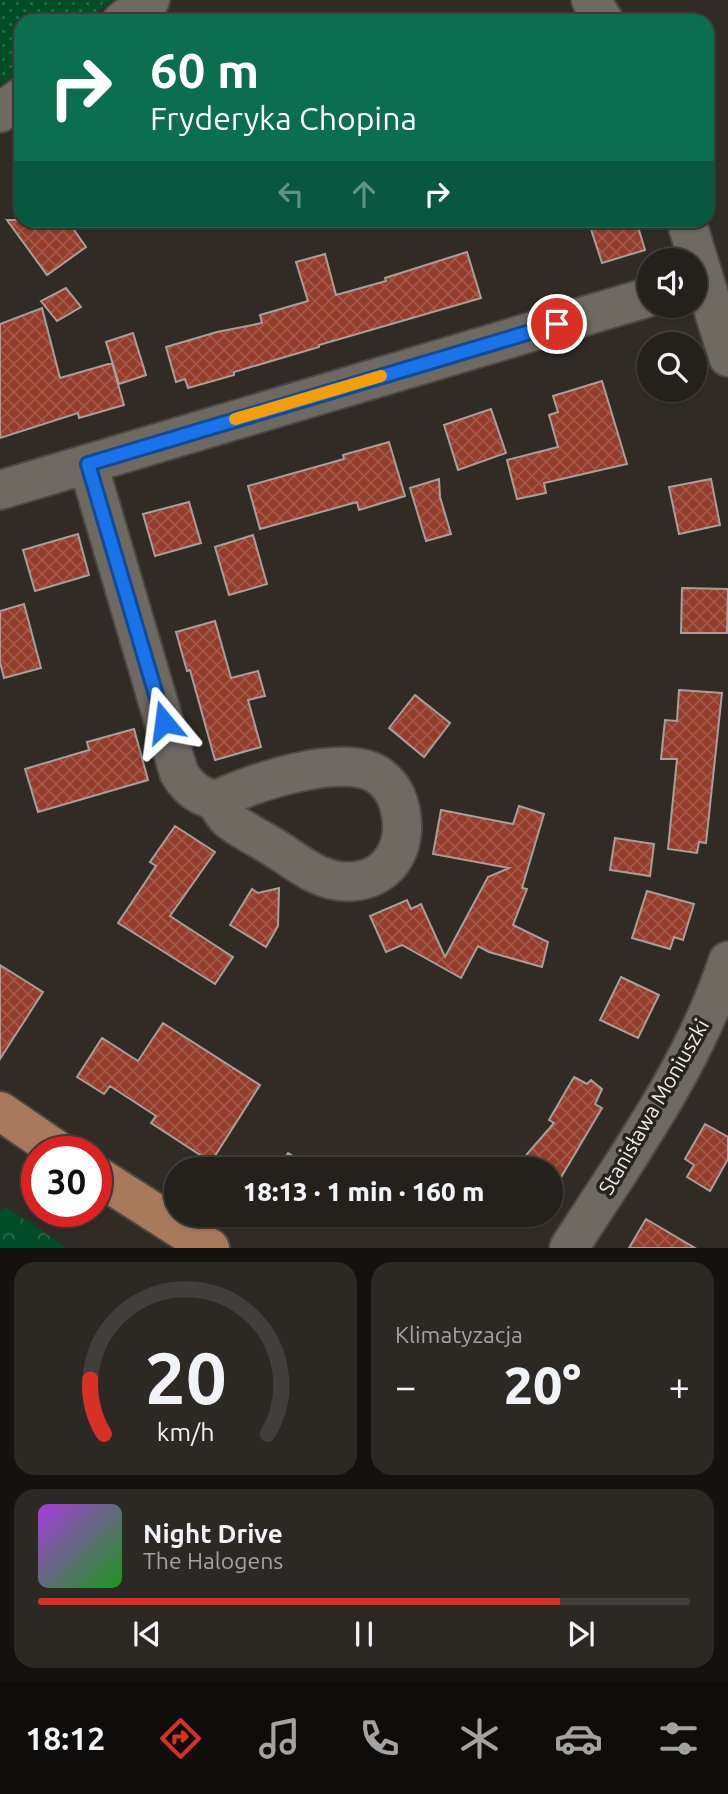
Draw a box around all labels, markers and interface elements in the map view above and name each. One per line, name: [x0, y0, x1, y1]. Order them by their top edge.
icon: right: [35, 42, 126, 133]
text: 60 m: [150, 42, 259, 97]
text: Fryderyka Chopina: [150, 100, 417, 136]
icon: left: [272, 175, 310, 213]
icon: ahead: [345, 175, 383, 213]
icon: right: [418, 175, 456, 213]
map controls: [637, 248, 707, 402]
button: sound: [637, 248, 707, 318]
pin: [527, 294, 587, 354]
icon: arrive: [538, 305, 576, 343]
button: search: [637, 332, 707, 402]
position arrow: [127, 685, 201, 759]
street label: Stanisława Moniuszki: [593, 1014, 713, 1199]
speed limit sign: 30: [21, 1136, 112, 1227]
text: 18:13 · 1 min · 160 m: [243, 1177, 484, 1206]
text: Klimatyzacja: [395, 1322, 523, 1347]
text: 20: [144, 1337, 227, 1419]
text: 20°: [504, 1356, 581, 1414]
text: −: [395, 1365, 416, 1407]
text: +: [669, 1365, 690, 1407]
text: km/h: [157, 1418, 214, 1446]
text: Night Drive: [143, 1519, 283, 1548]
text: The Halogens: [143, 1548, 283, 1573]
icon: previous: [128, 1615, 166, 1653]
icon: pause: [345, 1615, 383, 1653]
icon: next: [562, 1615, 600, 1653]
icon: directions: [156, 1714, 205, 1763]
icon: music: [255, 1714, 304, 1763]
icon: phone: [355, 1714, 404, 1763]
icon: climate: [455, 1714, 504, 1763]
icon: car: [554, 1714, 603, 1763]
icon: filters: [654, 1714, 703, 1763]
text: 18:12: [25, 1720, 105, 1756]

